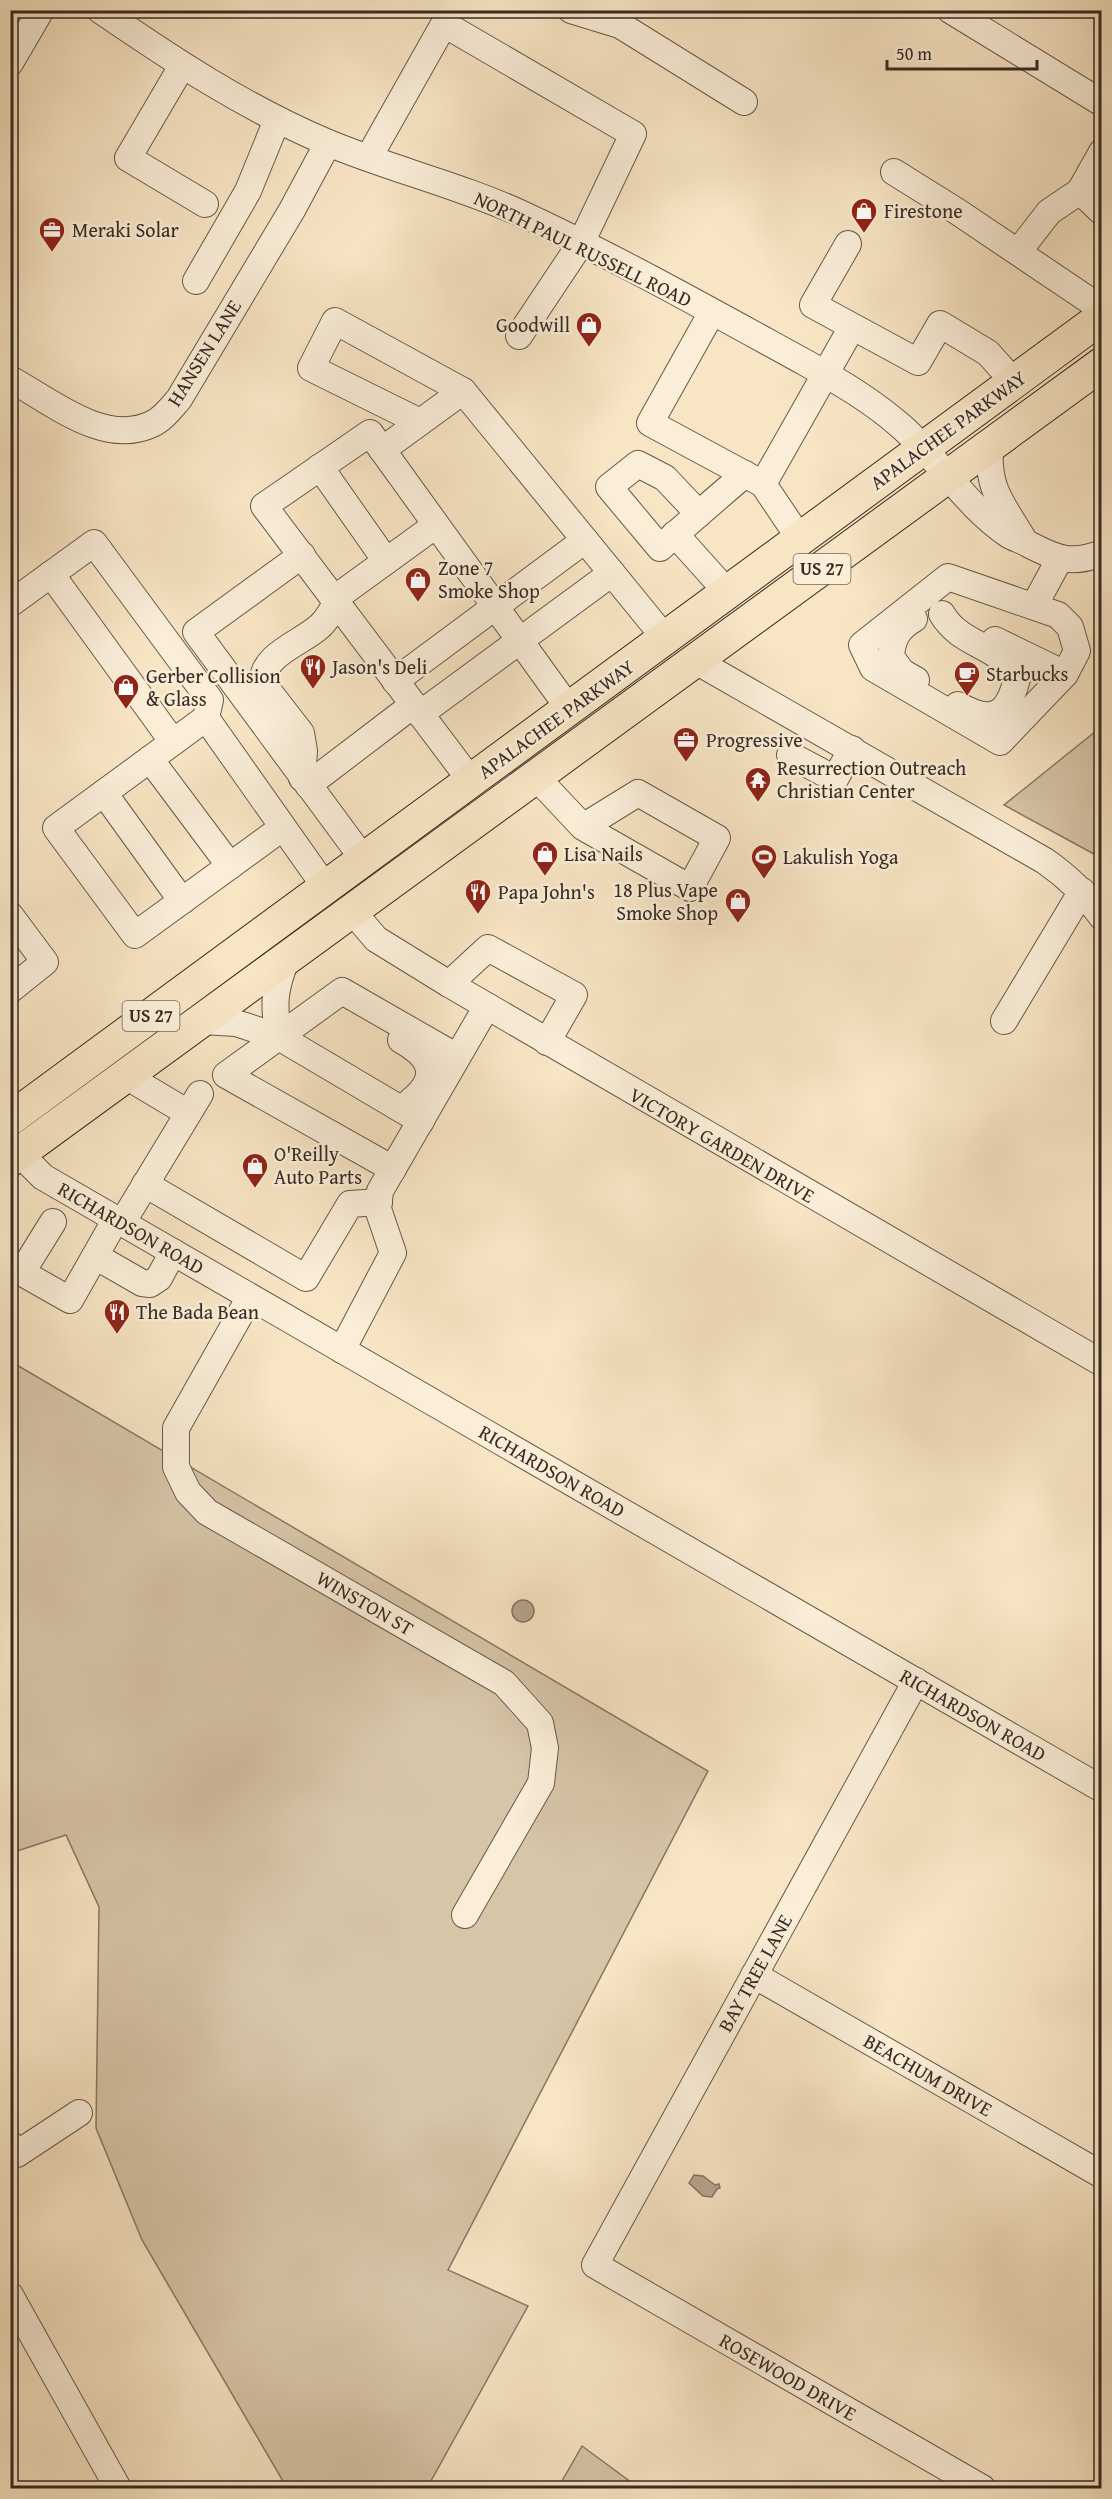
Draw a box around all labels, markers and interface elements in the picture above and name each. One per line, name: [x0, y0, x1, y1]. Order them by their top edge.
scale bar: [887, 33, 1037, 71]
text: 50 m: [896, 40, 932, 67]
street label: NORTH PAUL RUSSELL ROAD: [469, 183, 697, 314]
shop icon: Firestone: [849, 196, 879, 234]
place label: Firestone: [884, 196, 963, 225]
office icon: Meraki Solar: [37, 215, 67, 253]
place label: Meraki Solar: [72, 215, 179, 244]
street label: HANSEN LANE: [159, 294, 248, 412]
place label: Goodwill: [496, 310, 570, 339]
shop icon: Goodwill: [574, 310, 604, 348]
street label: APALACHEE PARKWAY: [864, 363, 1032, 496]
place label: Zone 7 Smoke Shop: [438, 553, 540, 605]
road number: US 27: [794, 554, 850, 584]
shop icon: Zone 7 Smoke Shop: [403, 565, 433, 603]
restaurant icon: Jason's Deli: [298, 652, 328, 690]
place label: Jason's Deli: [329, 652, 428, 681]
street label: APALACHEE PARKWAY: [472, 652, 640, 785]
cafe icon: Starbucks: [952, 659, 982, 697]
place label: Starbucks: [986, 659, 1068, 688]
place label: Gerber Collision & Glass: [146, 661, 281, 713]
shop icon: Gerber Collision & Glass: [111, 672, 141, 710]
office icon: Progressive: [671, 725, 701, 763]
place label: Progressive: [706, 725, 803, 754]
place label: Resurrection Outreach Christian Center: [777, 753, 966, 805]
temple icon: Resurrection Outreach Christian Center: [743, 765, 773, 803]
shop icon: Lisa Nails: [530, 839, 560, 877]
place label: Lisa Nails: [564, 839, 643, 868]
sports icon: Lakulish Yoga: [749, 842, 779, 880]
place label: Lakulish Yoga: [783, 842, 899, 871]
place label: 18 Plus Vape Smoke Shop: [613, 875, 718, 927]
restaurant icon: Papa John's: [463, 877, 493, 915]
place label: Papa John's: [498, 877, 595, 906]
shop icon: 18 Plus Vape Smoke Shop: [723, 886, 753, 924]
road number: US 27: [122, 1001, 180, 1031]
street label: VICTORY GARDEN DRIVE: [624, 1080, 820, 1210]
place label: O'Reilly Auto Parts: [274, 1139, 362, 1191]
shop icon: O'Reilly Auto Parts: [240, 1151, 270, 1189]
street label: RICHARDSON ROAD: [53, 1174, 210, 1281]
restaurant icon: The Bada Bean: [102, 1297, 132, 1335]
place label: The Bada Bean: [136, 1297, 259, 1326]
street label: RICHARDSON ROAD: [474, 1417, 631, 1524]
street label: WINSTON ST: [311, 1563, 419, 1642]
street label: RICHARDSON ROAD: [895, 1661, 1052, 1768]
street label: BAY TREE LANE: [710, 1909, 799, 2037]
street label: BEACHUM DRIVE: [858, 2026, 998, 2123]
street label: ROSEWOOD DRIVE: [714, 2326, 862, 2428]

